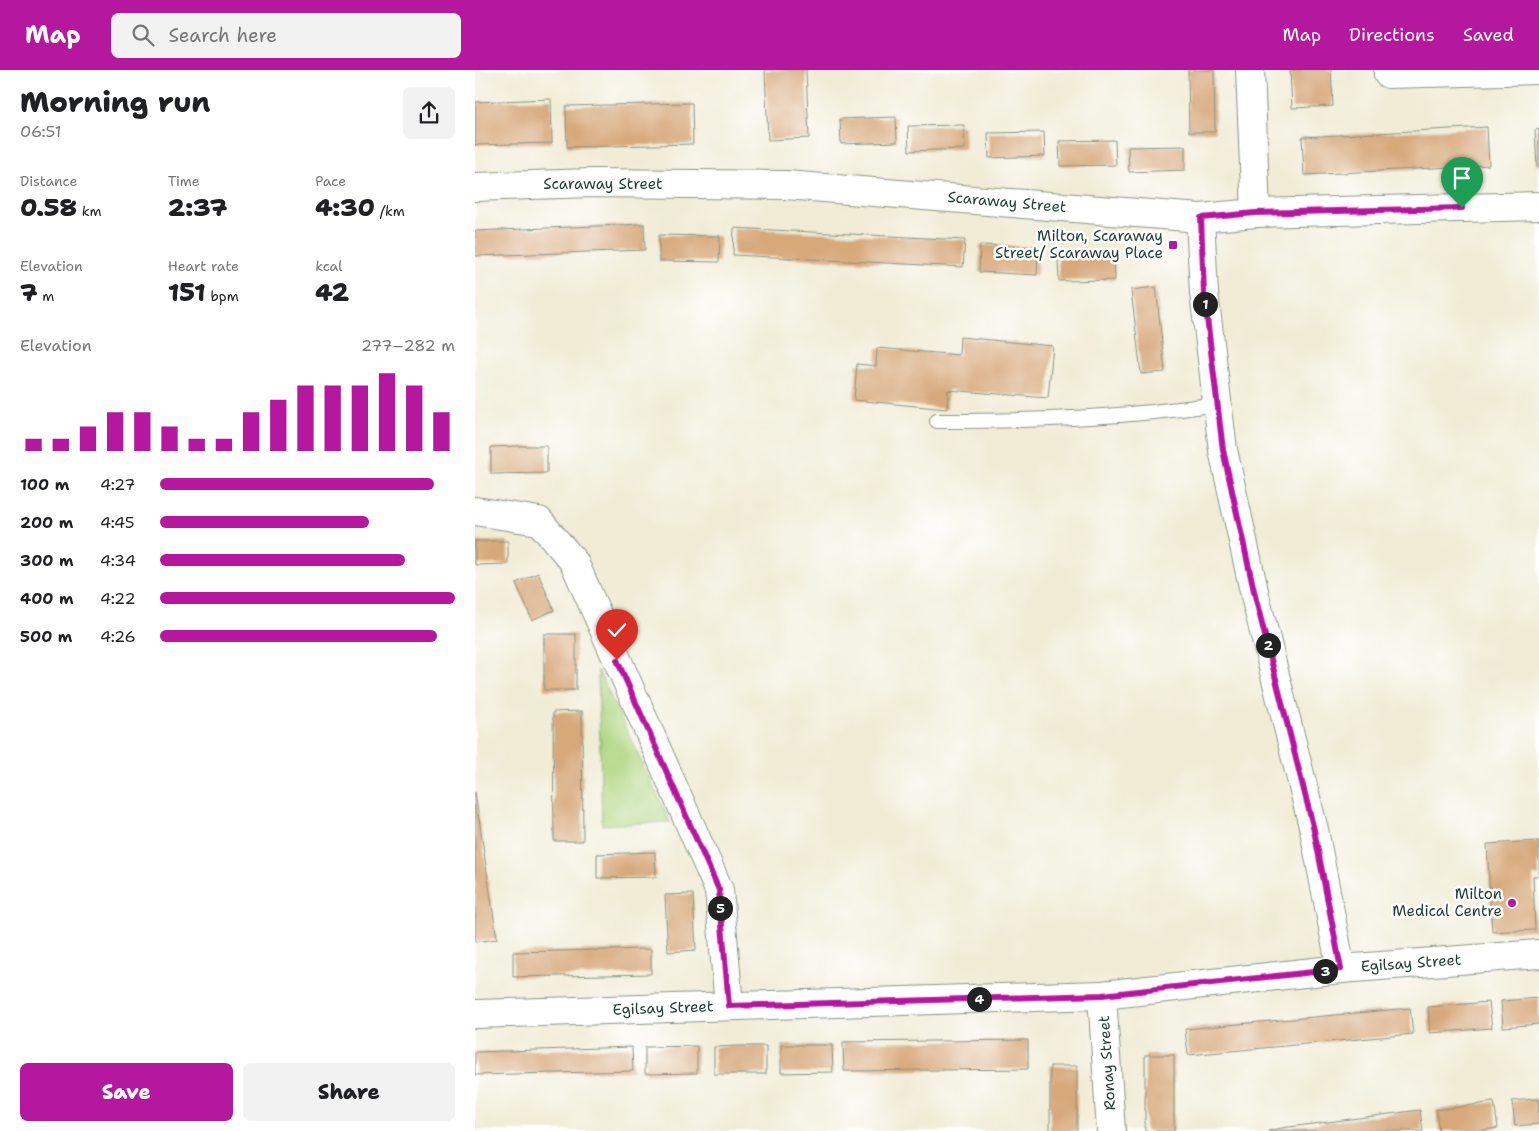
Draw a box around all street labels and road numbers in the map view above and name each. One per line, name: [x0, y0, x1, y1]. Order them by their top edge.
street label: Scaraway Street: [543, 174, 663, 194]
street label: Scaraway Street: [947, 187, 1067, 217]
street label: Egilsay Street: [1360, 950, 1462, 976]
street label: Egilsay Street: [612, 996, 714, 1020]
street label: Ronay Street: [1094, 1015, 1120, 1111]

